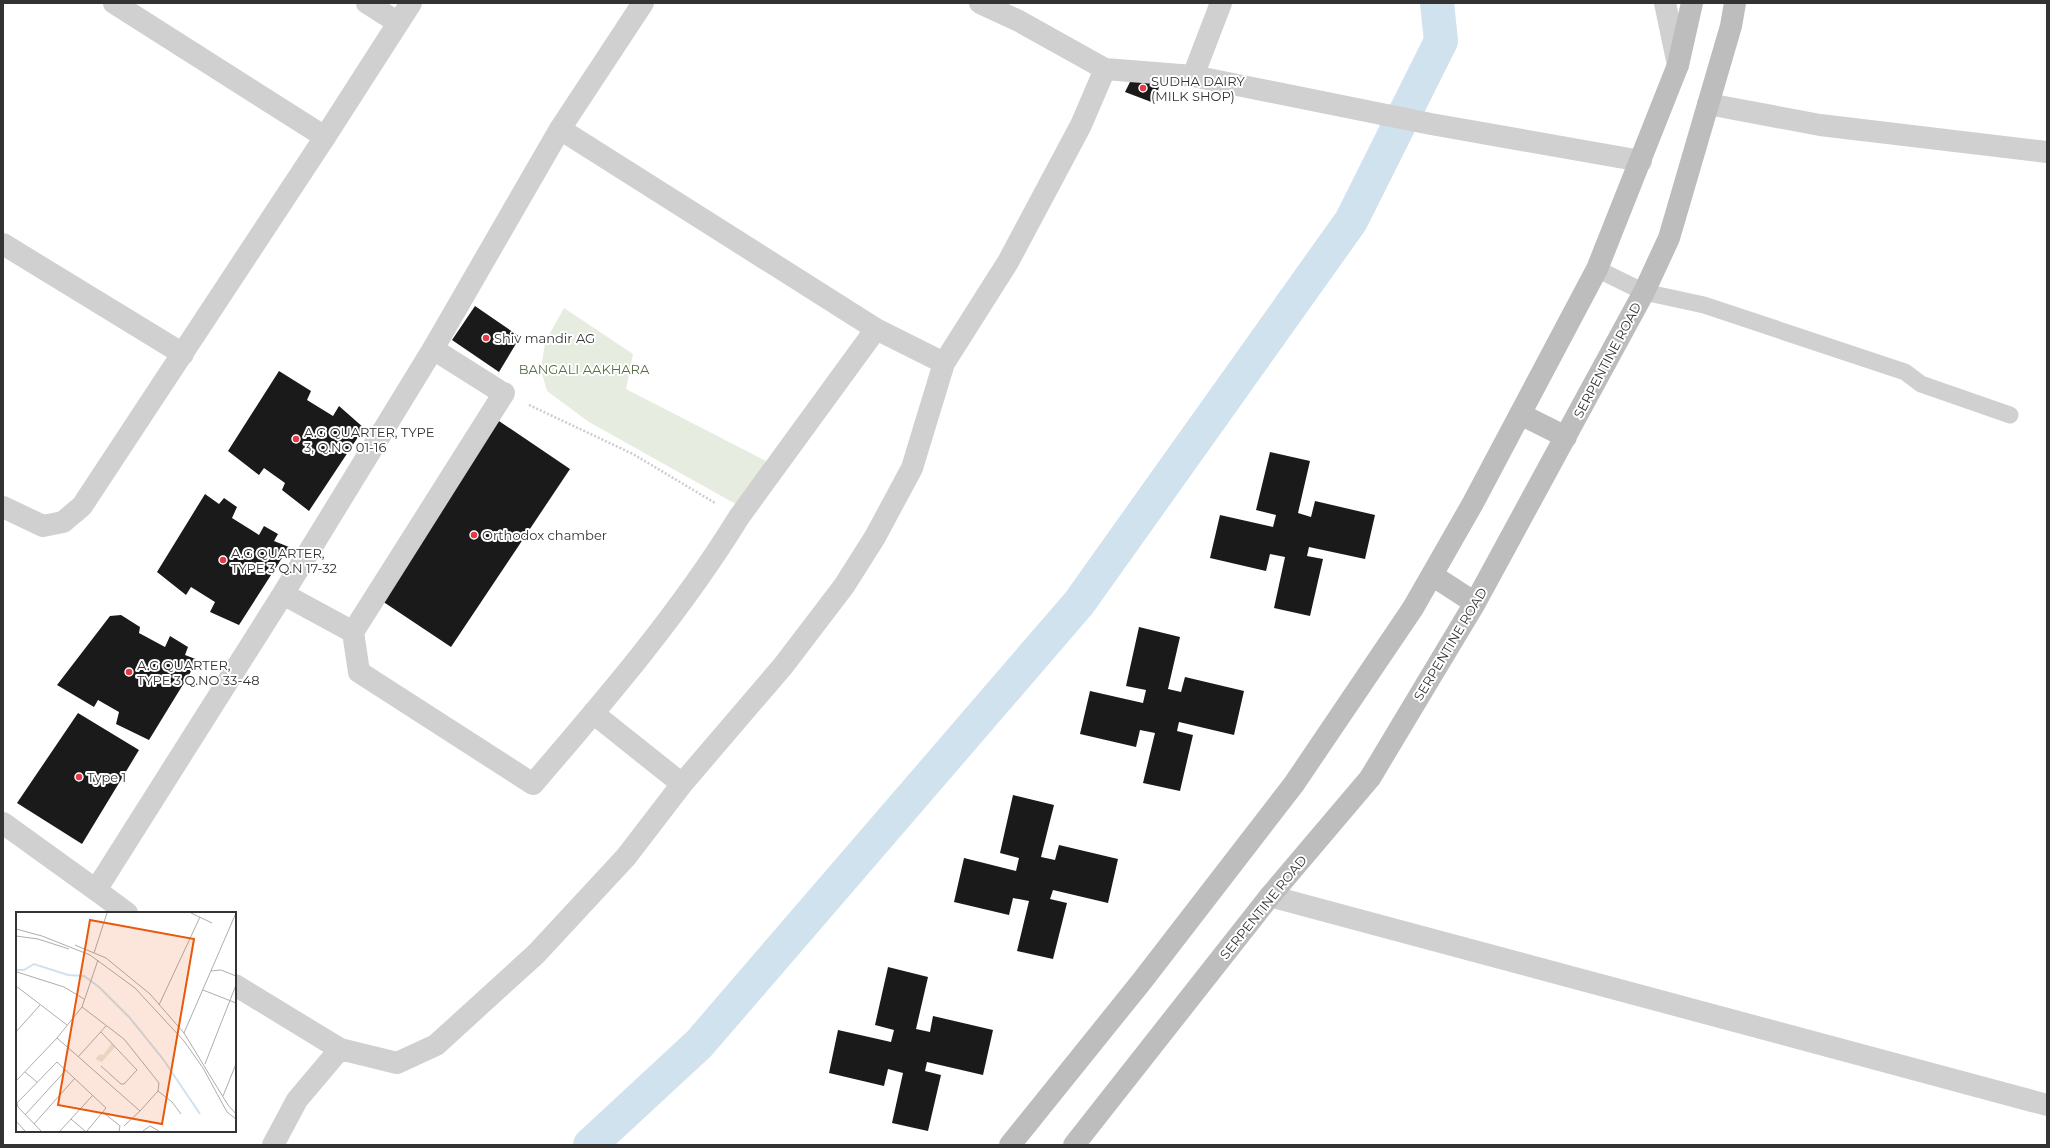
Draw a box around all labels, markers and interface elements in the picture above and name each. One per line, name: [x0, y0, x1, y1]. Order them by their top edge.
place label: SUDHA DAIRY (MILK SHOP): [1151, 73, 1245, 104]
marker: SUDHA DAIRY (MILK SHOP): [1138, 83, 1148, 93]
street label: SERPENTINE ROAD: [1570, 299, 1644, 421]
place label: Shiv mandir AG: [494, 330, 595, 346]
marker: Shiv mandir AG: [481, 333, 491, 343]
park label: BANGALI AAKHARA: [519, 361, 650, 377]
place label: A.G QUARTER, TYPE 3, Q.NO 01-16: [304, 424, 434, 455]
marker: A.G QUARTER, TYPE 3, Q.NO 01-16: [291, 434, 301, 444]
place label: Orthodox chamber: [482, 527, 607, 543]
marker: Orthodox chamber: [469, 530, 479, 540]
place label: A.G QUARTER, TYPE 3 Q.N 17-32: [231, 545, 337, 576]
marker: A.G QUARTER, TYPE 3 Q.N 17-32: [218, 555, 228, 565]
street label: SERPENTINE ROAD: [1410, 584, 1490, 703]
place label: A.G QUARTER, TYPE 3 Q.NO 33-48: [137, 657, 259, 688]
marker: A.G QUARTER, TYPE 3 Q.NO 33-48: [124, 667, 134, 677]
place label: Type 1: [87, 769, 126, 785]
marker: Type 1: [74, 772, 84, 782]
street label: SERPENTINE ROAD: [1216, 852, 1310, 962]
inset map: [16, 912, 236, 1132]

